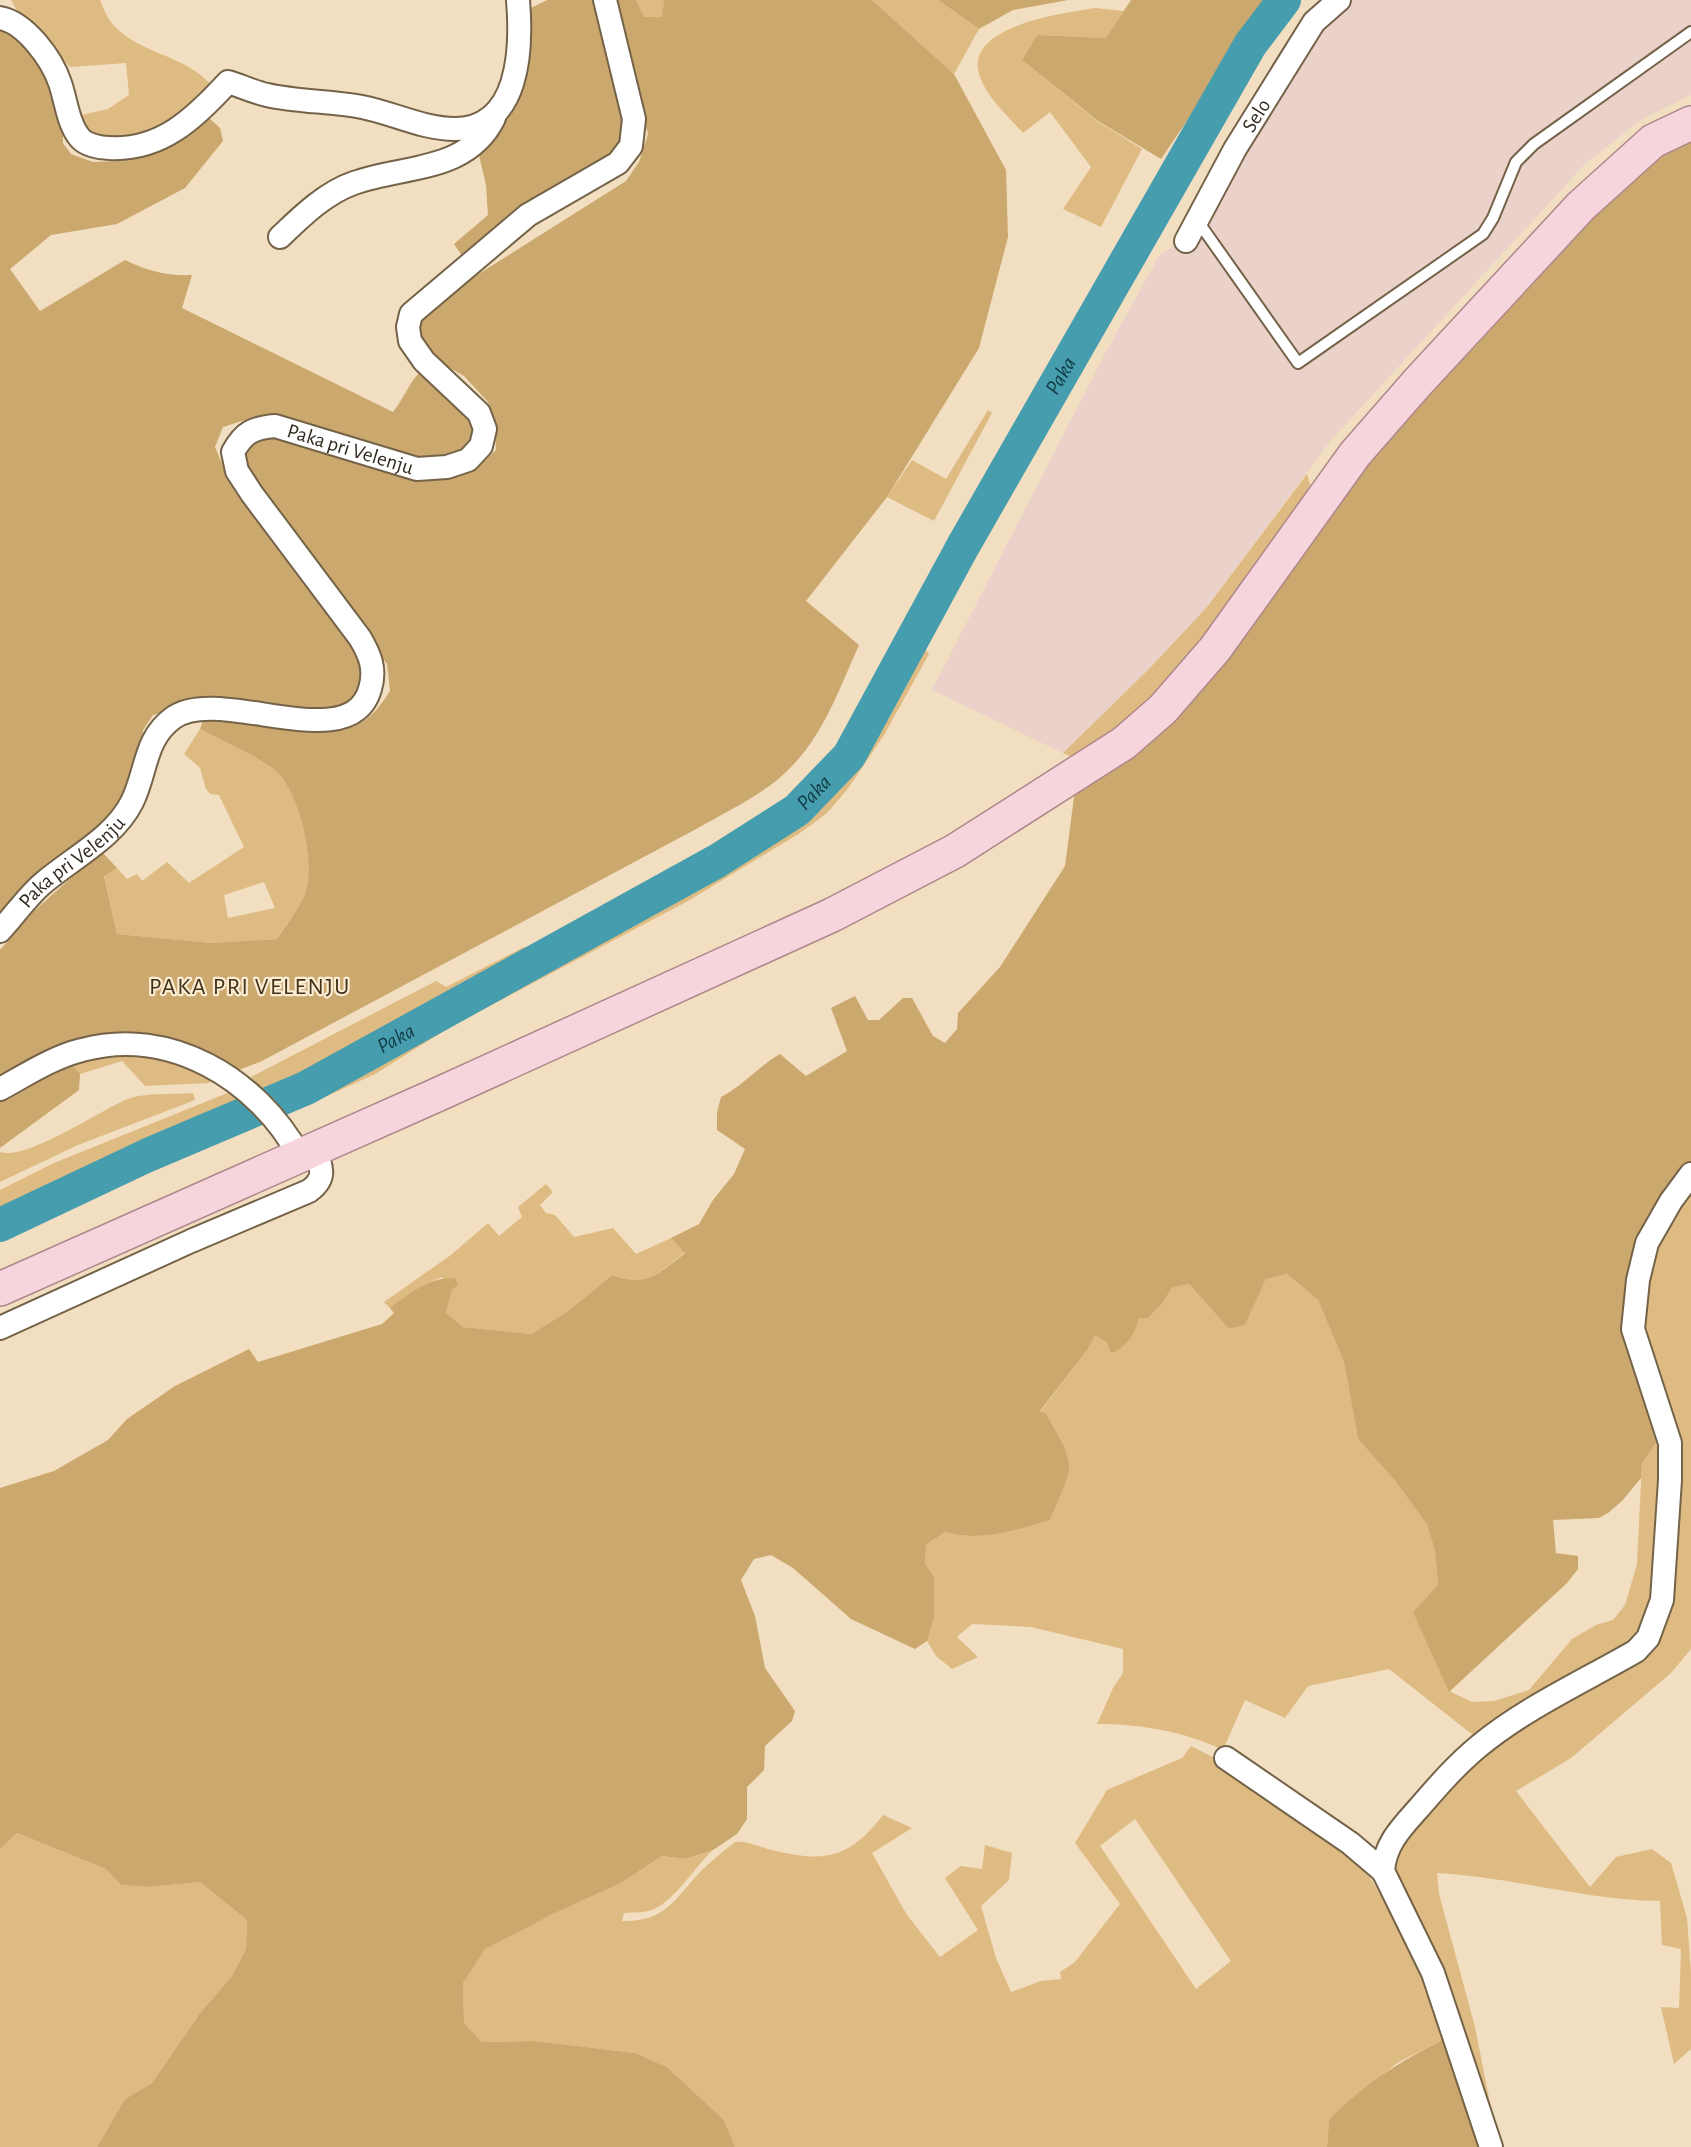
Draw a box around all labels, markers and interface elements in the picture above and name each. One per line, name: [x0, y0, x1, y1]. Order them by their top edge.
street label: Selo: [1238, 95, 1274, 136]
water label: Paka: [1041, 353, 1080, 398]
street label: Paka pri Velenju: [285, 420, 416, 478]
water label: Paka: [792, 771, 835, 814]
street label: Paka pri Velenju: [14, 812, 129, 911]
district label: PAKA PRI VELENJU: [149, 975, 351, 999]
water label: Paka: [373, 1019, 418, 1058]

